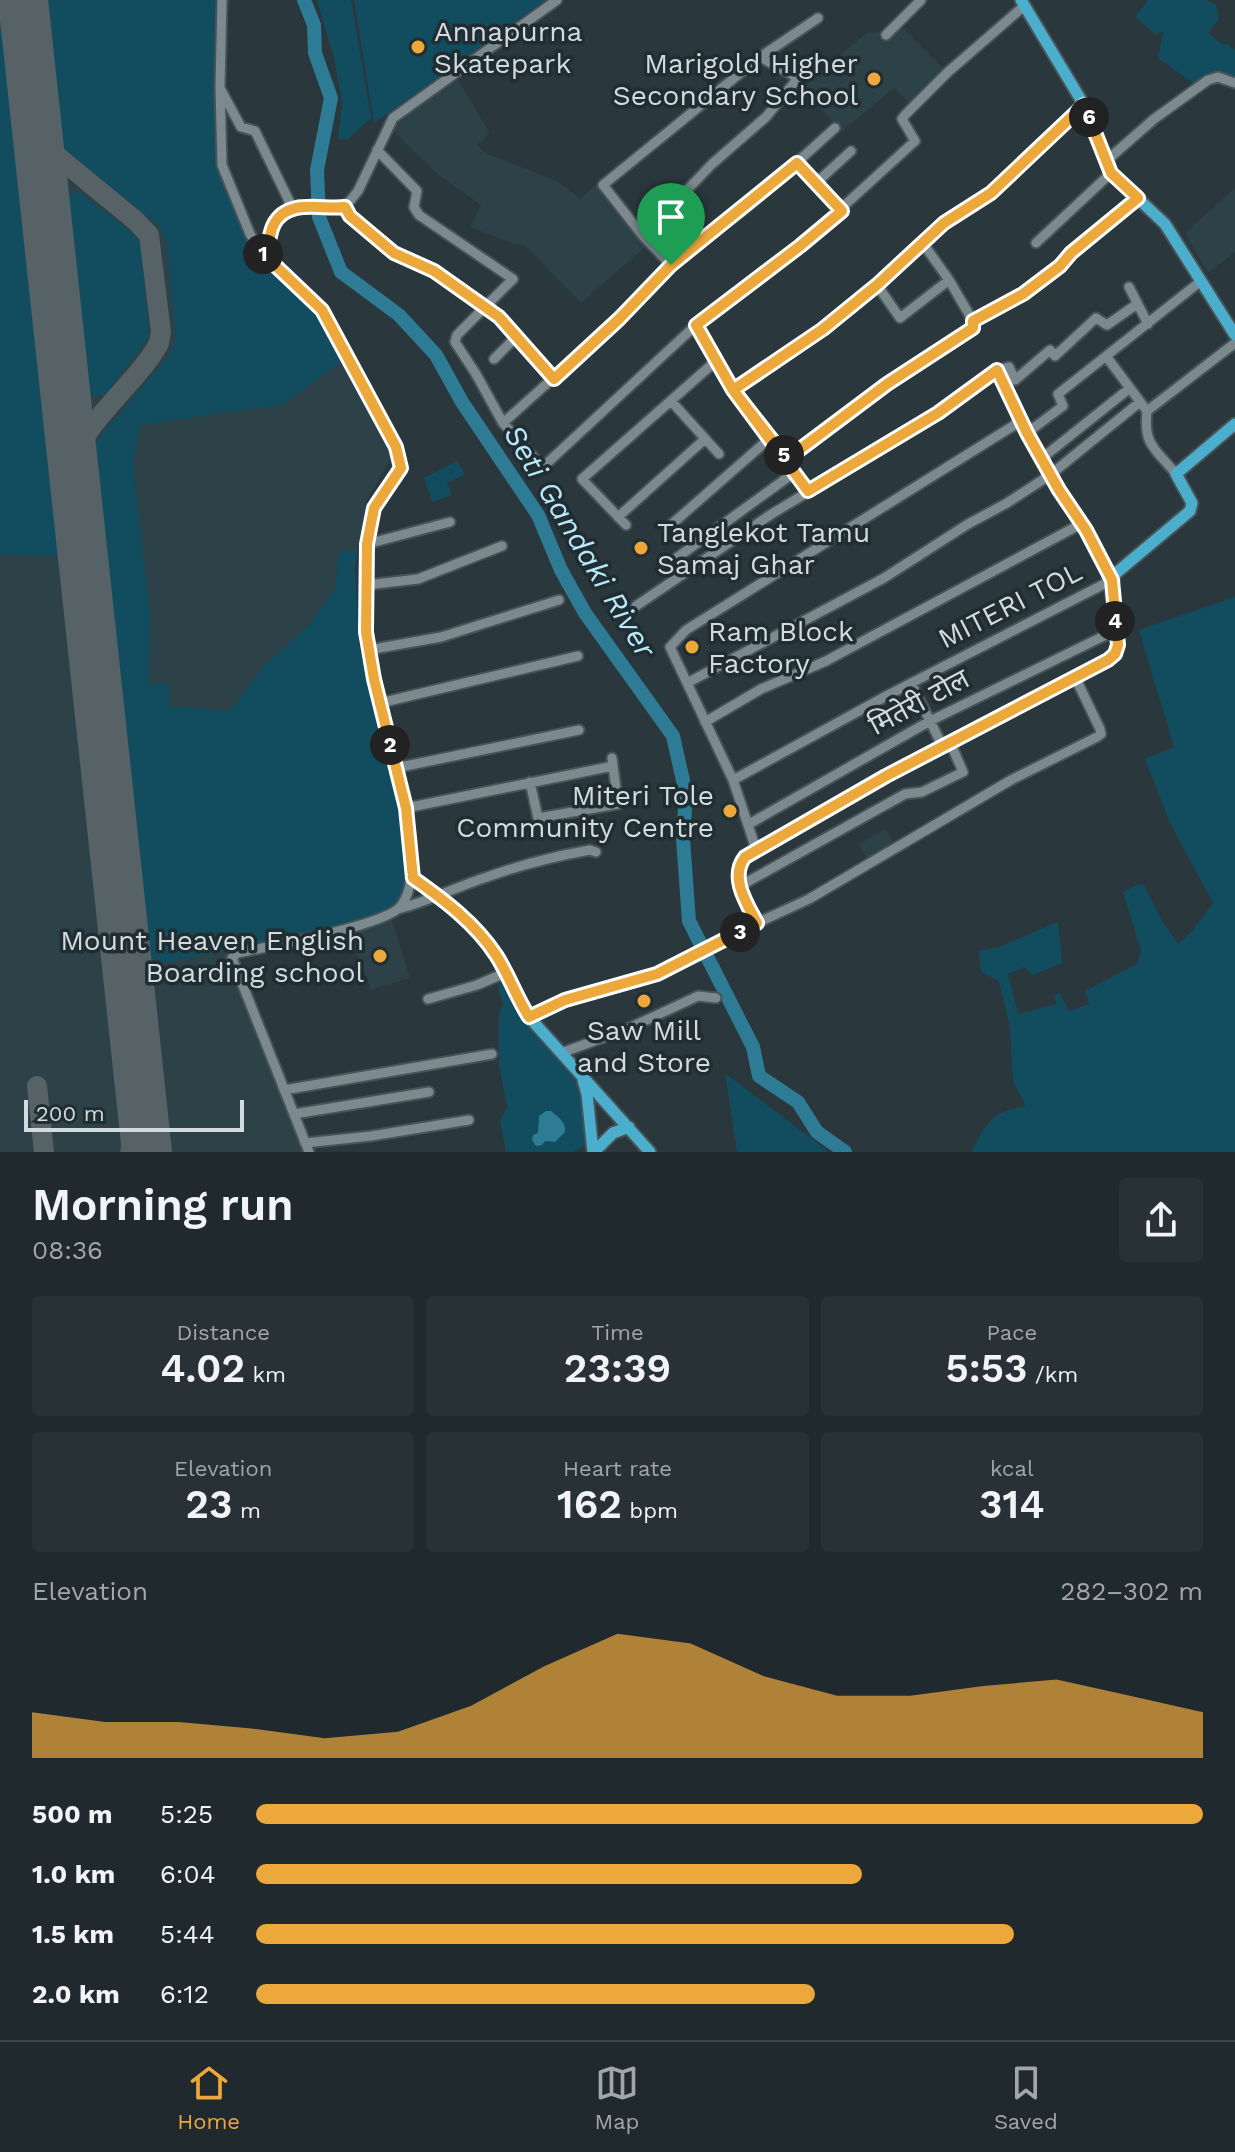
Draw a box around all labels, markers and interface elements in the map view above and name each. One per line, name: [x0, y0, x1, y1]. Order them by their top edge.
place label: Annapurna Skatepark: [434, 15, 583, 80]
marker: Annapurna Skatepark: [409, 38, 427, 56]
place label: Marigold Higher Secondary School: [613, 47, 858, 112]
marker: Marigold Higher Secondary School: [865, 70, 883, 88]
pin: 6: [1069, 97, 1109, 137]
text: 6: [1082, 104, 1096, 129]
pin: [637, 183, 705, 265]
icon: arrive: [649, 195, 693, 239]
pin: 1: [243, 234, 283, 274]
text: 1: [258, 241, 268, 266]
water label: Seti Gandaki River: [497, 418, 664, 665]
pin: 5: [764, 435, 804, 475]
text: 5: [778, 442, 790, 467]
place label: Tanglekot Tamu Samaj Ghar: [657, 516, 870, 581]
marker: Tanglekot Tamu Samaj Ghar: [632, 539, 650, 557]
street label: MITERI TOL: [933, 555, 1087, 655]
pin: 4: [1095, 601, 1135, 641]
text: 4: [1108, 608, 1122, 633]
place label: Ram Block Factory: [708, 615, 854, 680]
marker: Ram Block Factory: [683, 638, 701, 656]
street label: मितेरी टोल: [863, 661, 976, 742]
pin: 2: [370, 725, 410, 765]
text: 2: [383, 732, 397, 757]
place label: Miteri Tole Community Centre: [456, 779, 714, 844]
marker: Miteri Tole Community Centre: [721, 802, 739, 820]
pin: 3: [720, 912, 760, 952]
text: 3: [733, 919, 747, 944]
place label: Mount Heaven English Boarding school: [60, 924, 364, 989]
marker: Mount Heaven English Boarding school: [371, 947, 389, 965]
marker: Saw Mill and Store: [635, 992, 653, 1010]
place label: Saw Mill and Store: [577, 1014, 711, 1079]
scale bar: [24, 1096, 244, 1132]
text: 200 m: [36, 1101, 105, 1126]
button: share: [1119, 1178, 1203, 1262]
text: Morning run: [32, 1179, 293, 1231]
text: 08:36: [32, 1235, 103, 1265]
text: Distance: [176, 1320, 270, 1345]
text: Time: [591, 1320, 644, 1345]
text: Pace: [986, 1320, 1037, 1345]
text: 4.02: [160, 1345, 245, 1392]
text: 23:39: [564, 1345, 671, 1392]
text: 5:53: [945, 1345, 1028, 1392]
text: km: [245, 1362, 286, 1387]
text: /km: [1028, 1362, 1078, 1387]
text: Elevation: [174, 1456, 272, 1481]
text: Heart rate: [563, 1456, 672, 1481]
text: kcal: [990, 1456, 1034, 1481]
text: 23: [185, 1481, 233, 1528]
text: 162: [557, 1481, 622, 1528]
text: 314: [979, 1481, 1045, 1528]
text: m: [233, 1498, 261, 1523]
text: bpm: [622, 1498, 678, 1523]
text: Elevation: [32, 1576, 148, 1606]
text: 282–302 m: [1060, 1576, 1203, 1606]
text: 500 m: [32, 1799, 113, 1829]
text: 5:25: [160, 1799, 213, 1829]
text: 1.0 km: [32, 1859, 115, 1889]
text: 6:04: [160, 1859, 216, 1889]
text: 1.5 km: [32, 1919, 114, 1949]
text: 5:44: [160, 1919, 215, 1949]
text: 2.0 km: [32, 1979, 120, 2009]
text: 6:12: [160, 1979, 209, 2009]
tab: Home: [177, 2061, 240, 2134]
tab: Map: [595, 2061, 639, 2134]
tab: Saved: [994, 2061, 1058, 2134]

